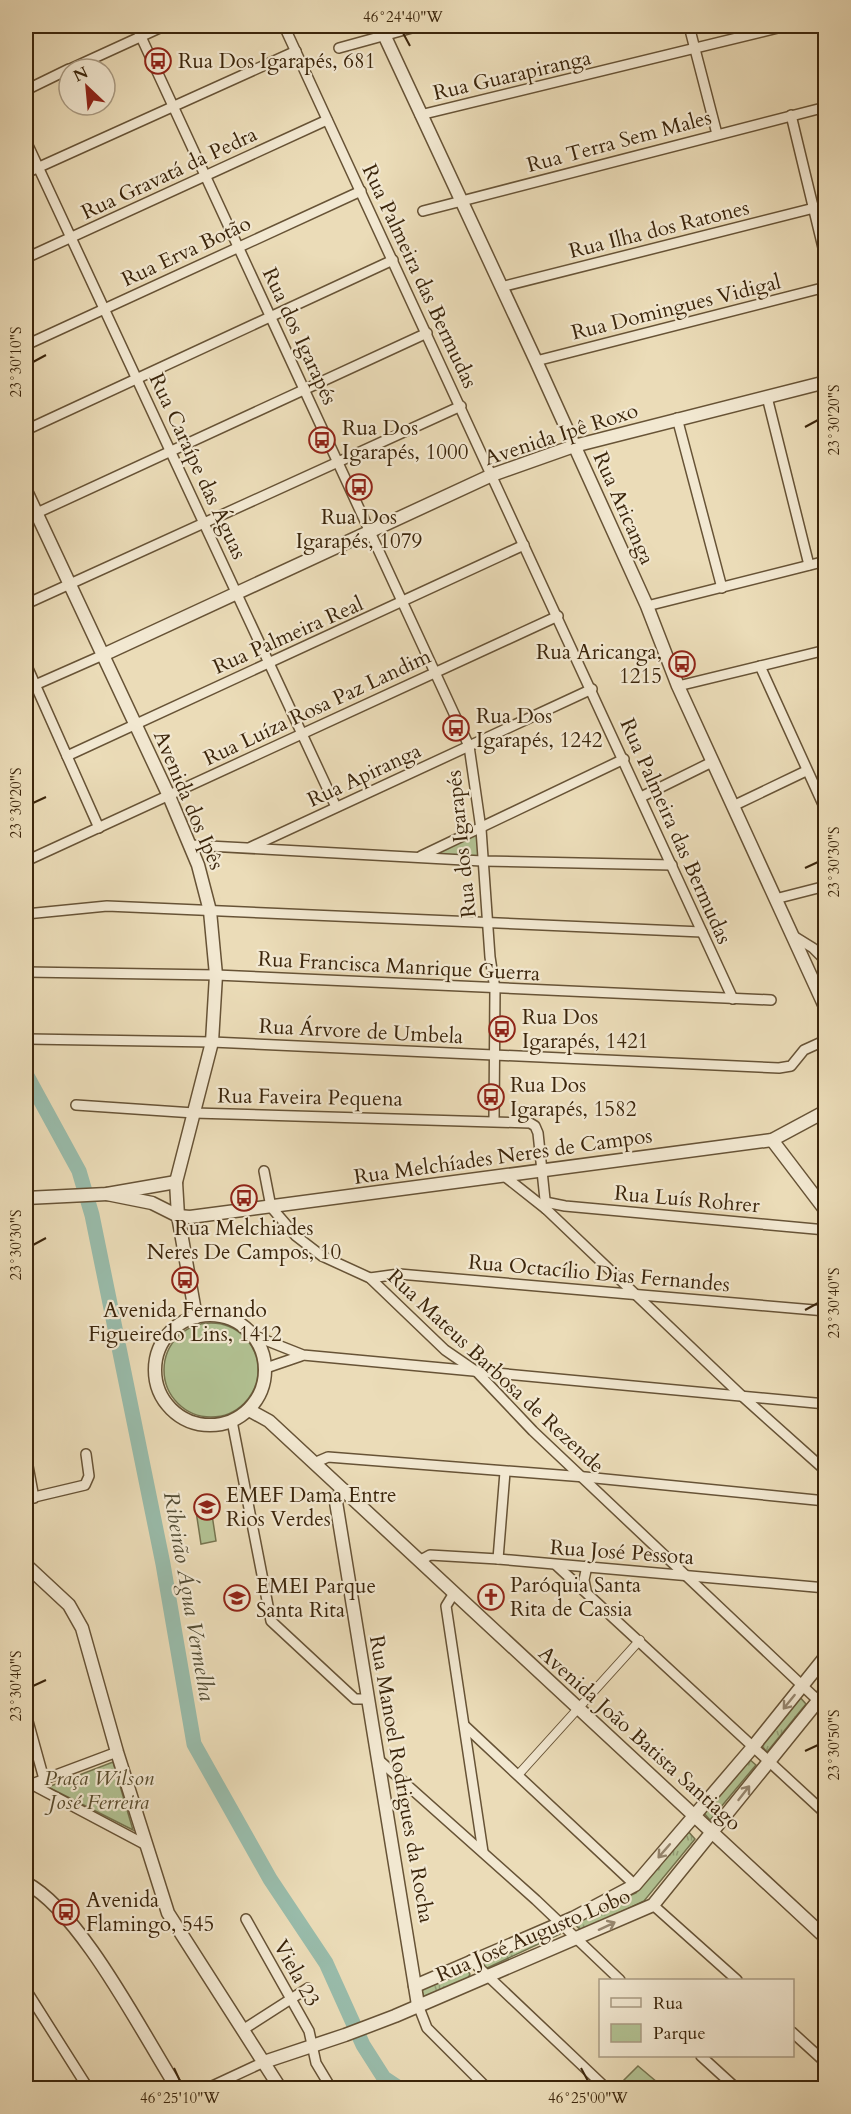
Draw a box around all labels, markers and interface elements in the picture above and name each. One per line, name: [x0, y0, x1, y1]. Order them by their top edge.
text: 46°24'40"W: [363, 7, 443, 27]
street label: Rua Guarapiranga: [430, 43, 594, 108]
bus stop icon: Rua Dos Igarapés, 681: [143, 46, 173, 76]
place label: Rua Dos Igarapés, 681: [178, 47, 376, 76]
north arrow: [57, 57, 117, 117]
text: N: [70, 61, 92, 87]
street label: Rua Terra Sem Males: [524, 103, 715, 180]
street label: Rua Gravatá da Pedra: [77, 120, 262, 227]
street label: Rua Palmeira das Bermudas: [355, 159, 484, 393]
street label: Rua Ilha dos Ratones: [566, 193, 752, 266]
street label: Rua Erva Botão: [117, 209, 256, 294]
street label: Rua dos Igarapés: [255, 263, 344, 410]
street label: Rua Domingues Vidigal: [568, 267, 784, 348]
text: 23°30'10"S: [6, 327, 26, 397]
street label: Rua Caraípe das Águas: [142, 368, 253, 564]
text: 23°30'20"S: [824, 385, 844, 455]
street label: Avenida Ipê Roxo: [481, 396, 642, 473]
place label: Rua Dos Igarapés, 1000: [342, 414, 468, 467]
bus stop icon: Rua Dos Igarapés, 1000: [307, 425, 337, 455]
street label: Rua Aricanga: [586, 447, 661, 569]
bus stop icon: Rua Dos Igarapés, 1079: [344, 472, 374, 502]
place label: Rua Dos Igarapés, 1079: [296, 503, 422, 556]
street label: Rua Palmeira Real: [208, 589, 368, 682]
place label: Rua Aricanga, 1215: [536, 638, 662, 691]
street label: Rua Luíza Rosa Paz Landim: [199, 642, 436, 773]
bus stop icon: Rua Aricanga, 1215: [667, 649, 697, 679]
place label: Rua Dos Igarapés, 1242: [476, 702, 603, 755]
bus stop icon: Rua Dos Igarapés, 1242: [441, 713, 471, 743]
street label: Rua Palmeira das Bermudas: [613, 714, 738, 949]
street label: Avenida dos Ipês: [146, 726, 231, 874]
street label: Rua Apiranga: [303, 736, 426, 814]
text: 23°30'20"S: [6, 768, 26, 838]
street label: Rua dos Igarapés: [439, 769, 484, 919]
text: 23°30'30"S: [824, 827, 844, 897]
street label: Rua Francisca Manrique Guerra: [257, 945, 541, 988]
place label: Rua Dos Igarapés, 1421: [522, 1003, 648, 1056]
street label: Rua Árvore de Umbela: [258, 1012, 464, 1051]
bus stop icon: Rua Dos Igarapés, 1421: [487, 1014, 517, 1044]
place label: Rua Dos Igarapés, 1582: [510, 1071, 637, 1124]
street label: Rua Faveira Pequena: [217, 1081, 403, 1114]
bus stop icon: Rua Dos Igarapés, 1582: [476, 1082, 506, 1112]
street label: Rua Melchíades Neres de Campos: [352, 1121, 654, 1192]
street label: Rua Luís Rohrer: [613, 1179, 761, 1220]
bus stop icon: Rua Melchiades Neres De Campos, 10: [229, 1183, 259, 1213]
text: 23°30'30"S: [6, 1210, 26, 1280]
place label: Rua Melchiades Neres De Campos, 10: [147, 1214, 341, 1267]
street label: Rua Octacílio Dias Fernandes: [467, 1248, 731, 1299]
street label: Rua Mateus Barbosa de Rezende: [381, 1263, 611, 1480]
bus stop icon: Avenida Fernando Figueiredo Lins, 1412: [170, 1265, 200, 1295]
text: 23°30'40"S: [824, 1268, 844, 1338]
place label: Avenida Fernando Figueiredo Lins, 1412: [88, 1296, 282, 1349]
place label: EMEF Dama Entre Rios Verdes: [226, 1481, 397, 1534]
water label: Ribeirão Água Vermelha: [156, 1489, 222, 1703]
school or university icon: EMEF Dama Entre Rios Verdes: [192, 1492, 222, 1522]
street label: Rua José Pessota: [549, 1533, 695, 1572]
place label: Paróquia Santa Rita de Cassia: [510, 1571, 641, 1624]
place label: EMEI Parque Santa Rita: [256, 1572, 376, 1625]
church icon: Paróquia Santa Rita de Cassia: [476, 1582, 506, 1612]
school or university icon: EMEI Parque Santa Rita: [222, 1583, 252, 1613]
street label: Rua Manoel Rodrigues da Rocha: [362, 1633, 441, 1925]
street label: Avenida João Batista Santiago: [532, 1639, 747, 1837]
text: 23°30'40"S: [6, 1651, 26, 1721]
one-way arrow: [782, 1694, 795, 1710]
text: 23°30'50"S: [824, 1710, 844, 1780]
park label: Praça Wilson José Ferreira: [44, 1764, 155, 1817]
one-way arrow: [738, 1785, 751, 1801]
one-way arrow: [657, 1843, 670, 1859]
street label: Rua José Augusto Lobo: [432, 1881, 635, 1990]
place label: Avenida Flamingo, 545: [86, 1886, 214, 1939]
bus stop icon: Avenida Flamingo, 545: [51, 1897, 81, 1927]
one-way arrow: [598, 1919, 616, 1931]
street label: Viela 23: [266, 1935, 327, 2012]
legend: [599, 1979, 794, 2057]
text: Rua: [653, 1991, 683, 2016]
text: Parque: [653, 2021, 706, 2046]
text: 46°25'10"W: [140, 2088, 220, 2108]
text: 46°25'00"W: [548, 2088, 628, 2108]

